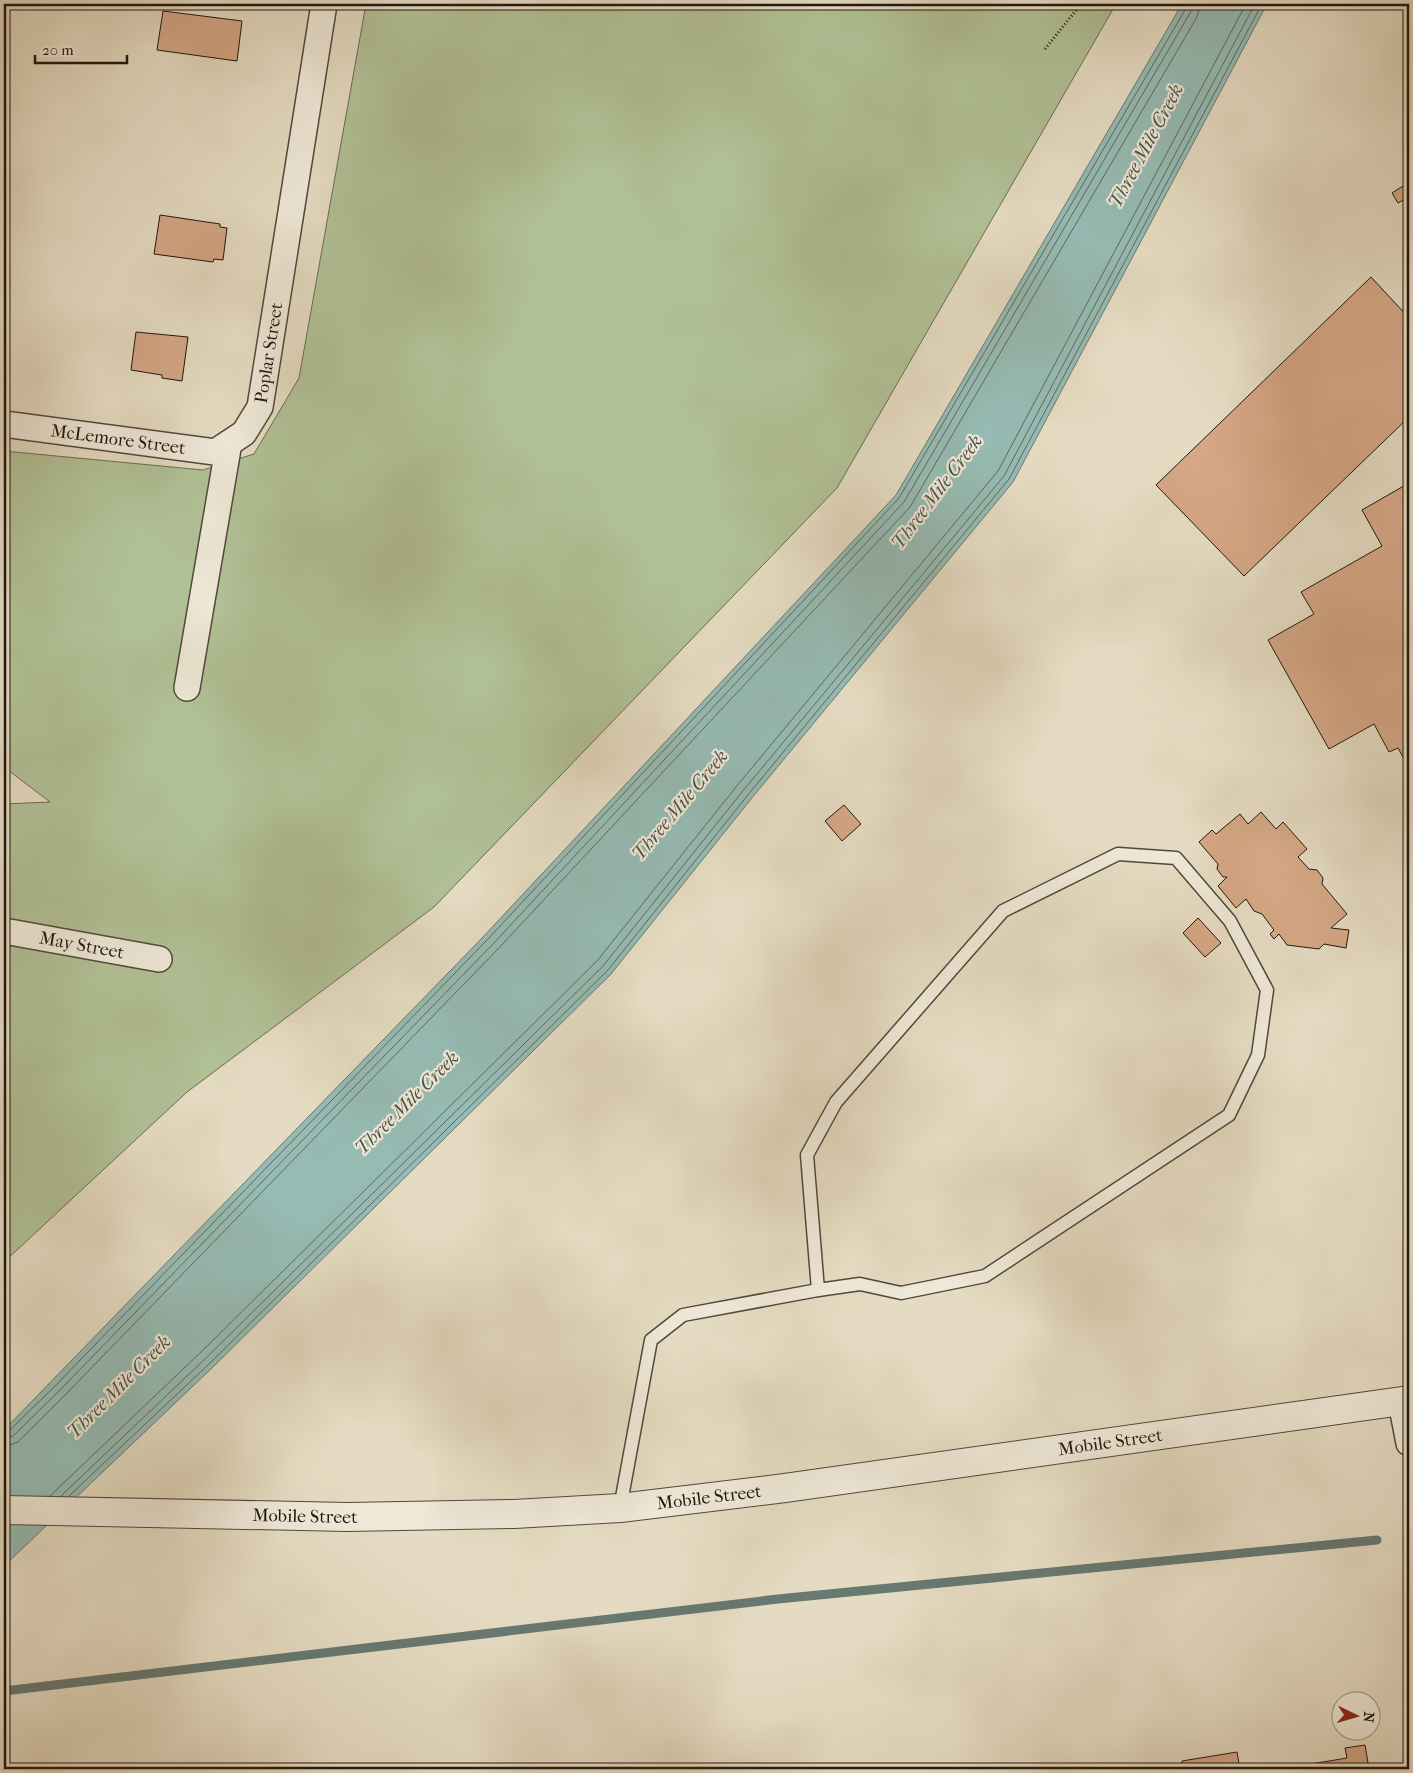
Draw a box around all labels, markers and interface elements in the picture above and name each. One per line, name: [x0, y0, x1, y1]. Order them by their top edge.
scale bar: [35, 32, 128, 64]
text: 20 m: [42, 41, 74, 59]
water label: Three Mile Creek: [1104, 80, 1188, 212]
street label: Poplar Street: [250, 300, 287, 405]
street label: McLemore Street: [49, 420, 187, 459]
water label: Three Mile Creek: [887, 431, 987, 553]
water label: Three Mile Creek: [627, 745, 733, 865]
street label: May Street: [38, 927, 126, 963]
water label: Three Mile Creek: [351, 1047, 463, 1159]
water label: Three Mile Creek: [63, 1331, 175, 1443]
street label: Mobile Street: [1057, 1424, 1164, 1460]
street label: Mobile Street: [656, 1480, 763, 1514]
street label: Mobile Street: [252, 1505, 358, 1528]
north arrow: [1330, 1690, 1380, 1740]
text: N: [1359, 1711, 1377, 1723]

